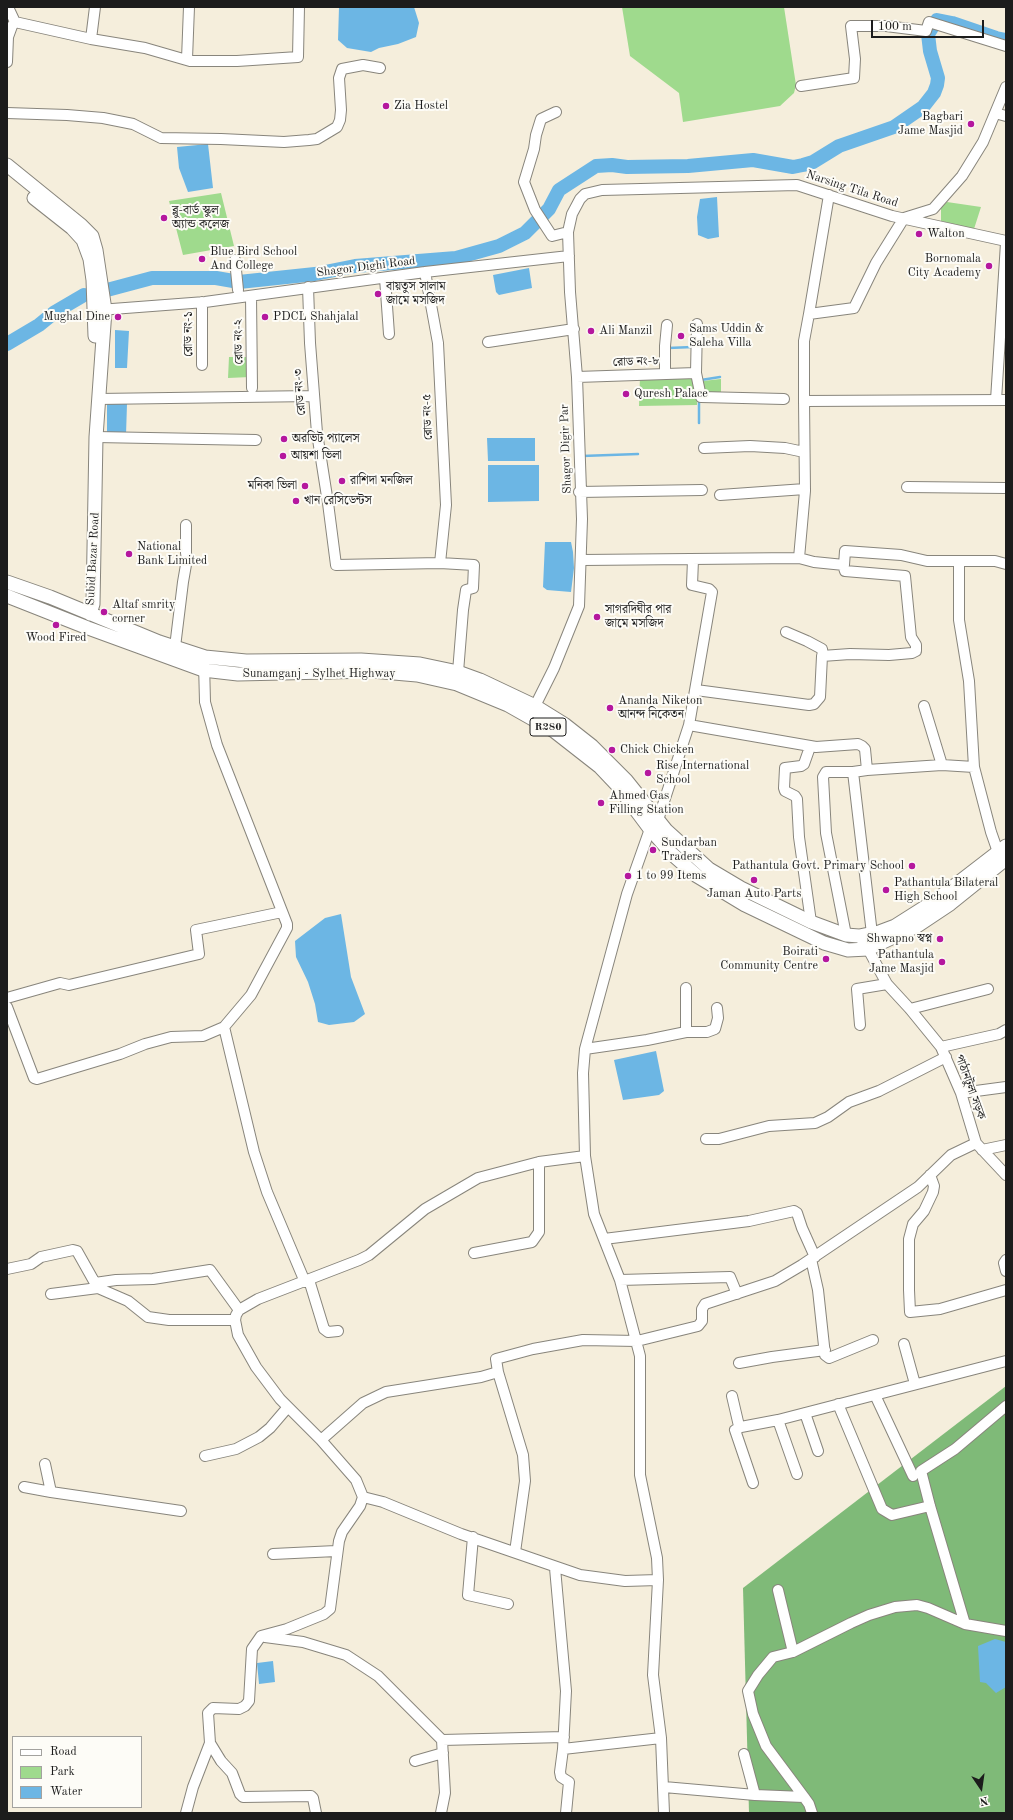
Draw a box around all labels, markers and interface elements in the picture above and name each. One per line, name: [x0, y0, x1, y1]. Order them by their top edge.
scale bar: [873, 12, 986, 38]
text: 100 m: [878, 21, 912, 33]
place label: Zia Hostel: [394, 99, 448, 113]
marker: Zia Hostel: [381, 101, 391, 111]
place label: Bagbari Jame Masjid: [898, 110, 963, 138]
marker: Bagbari Jame Masjid: [966, 119, 976, 129]
street label: Narsing Tila Road: [804, 167, 900, 211]
place label: ব্লু-বার্ড স্কুল অ্যান্ড কলেজ: [172, 204, 229, 232]
marker: ব্লু-বার্ড স্কুল অ্যান্ড কলেজ: [159, 213, 169, 223]
place label: Walton: [927, 227, 965, 241]
marker: Walton: [914, 229, 924, 239]
place label: Blue Bird School And College: [210, 245, 297, 273]
place label: Bornomala City Academy: [908, 252, 981, 280]
marker: Blue Bird School And College: [197, 254, 207, 264]
street label: Shagor Dighi Road: [316, 254, 416, 280]
marker: Bornomala City Academy: [984, 261, 994, 271]
place label: বায়তুস সালাম জামে মসজিদ: [386, 280, 446, 308]
marker: বায়তুস সালাম জামে মসজিদ: [373, 289, 383, 299]
place label: Mughal Dine: [43, 310, 110, 324]
place label: PDCL Shahjalal: [273, 310, 359, 324]
street label: রোড নং-১: [182, 311, 196, 357]
marker: Mughal Dine: [113, 312, 123, 322]
marker: PDCL Shahjalal: [260, 312, 270, 322]
street label: রোড নং-২: [231, 319, 247, 365]
place label: Sams Uddin & Saleha Villa: [689, 322, 764, 350]
place label: Ali Manzil: [599, 324, 652, 338]
marker: Ali Manzil: [586, 326, 596, 336]
marker: Sams Uddin & Saleha Villa: [676, 331, 686, 341]
street label: রোড নং-৮: [612, 354, 660, 370]
street label: রোড নং-৩: [291, 368, 309, 416]
place label: Quresh Palace: [634, 387, 708, 401]
marker: Quresh Palace: [621, 389, 631, 399]
street label: রোড নং-৫: [420, 394, 436, 440]
street label: Shagor Digir Par: [557, 404, 575, 494]
place label: অরভিট প্যালেস: [292, 432, 360, 446]
marker: অরভিট প্যালেস: [279, 434, 289, 444]
place label: আয়শা ভিলা: [291, 449, 342, 463]
marker: আয়শা ভিলা: [278, 451, 288, 461]
place label: রাশিদা মনজিল: [350, 474, 413, 488]
marker: রাশিদা মনজিল: [337, 476, 347, 486]
place label: মনিকা ভিলা: [248, 479, 297, 493]
marker: মনিকা ভিলা: [300, 481, 310, 491]
place label: খান রেসিডেন্টস: [304, 494, 372, 508]
marker: খান রেসিডেন্টস: [291, 496, 301, 506]
street label: Subid Bazar Road: [83, 512, 103, 606]
place label: National Bank Limited: [137, 540, 207, 568]
marker: National Bank Limited: [124, 549, 134, 559]
place label: Altaf smrity corner: [112, 598, 175, 626]
place label: সাগরদিঘীর পার জামে মসজিদ: [605, 603, 671, 631]
marker: Altaf smrity corner: [99, 607, 109, 617]
marker: সাগরদিঘীর পার জামে মসজিদ: [592, 612, 602, 622]
marker: Wood Fired: [51, 620, 61, 630]
place label: Wood Fired: [25, 631, 87, 645]
street label: Sunamganj - Sylhet Highway: [242, 667, 396, 681]
place label: Ananda Niketon আনন্দ নিকেতন: [618, 694, 702, 722]
marker: Ananda Niketon আনন্দ নিকেতন: [605, 703, 615, 713]
road number: R280: [530, 718, 566, 736]
place label: Chick Chicken: [620, 743, 694, 757]
marker: Chick Chicken: [607, 745, 617, 755]
place label: Rise International School: [656, 759, 749, 787]
marker: Rise International School: [643, 768, 653, 778]
place label: Ahmed Gas Filling Station: [609, 789, 684, 817]
marker: Ahmed Gas Filling Station: [596, 798, 606, 808]
place label: Sundarban Traders: [661, 836, 717, 864]
marker: Sundarban Traders: [648, 845, 658, 855]
place label: Pathantula Govt. Primary School: [732, 859, 904, 873]
marker: Pathantula Govt. Primary School: [907, 861, 917, 871]
place label: 1 to 99 Items: [636, 869, 706, 883]
marker: 1 to 99 Items: [623, 871, 633, 881]
marker: Jaman Auto Parts: [749, 875, 759, 885]
place label: Pathantula Bilateral High School: [894, 876, 998, 904]
marker: Pathantula Bilateral High School: [881, 885, 891, 895]
place label: Jaman Auto Parts: [707, 887, 801, 901]
place label: Shwapno স্বপ্ন: [866, 932, 932, 946]
marker: Shwapno স্বপ্ন: [935, 934, 945, 944]
place label: Boirati Community Centre: [720, 945, 818, 973]
place label: Pathantula Jame Masjid: [869, 948, 934, 976]
marker: Boirati Community Centre: [821, 954, 831, 964]
marker: Pathantula Jame Masjid: [937, 957, 947, 967]
street label: পাঠানটুলা সড়ক: [952, 1053, 988, 1121]
legend: [12, 1736, 142, 1808]
text: Road: [50, 1746, 77, 1758]
text: Park: [50, 1766, 75, 1778]
north arrow: [961, 1768, 1001, 1808]
text: Water: [50, 1786, 82, 1798]
text: N: [978, 1794, 989, 1806]

